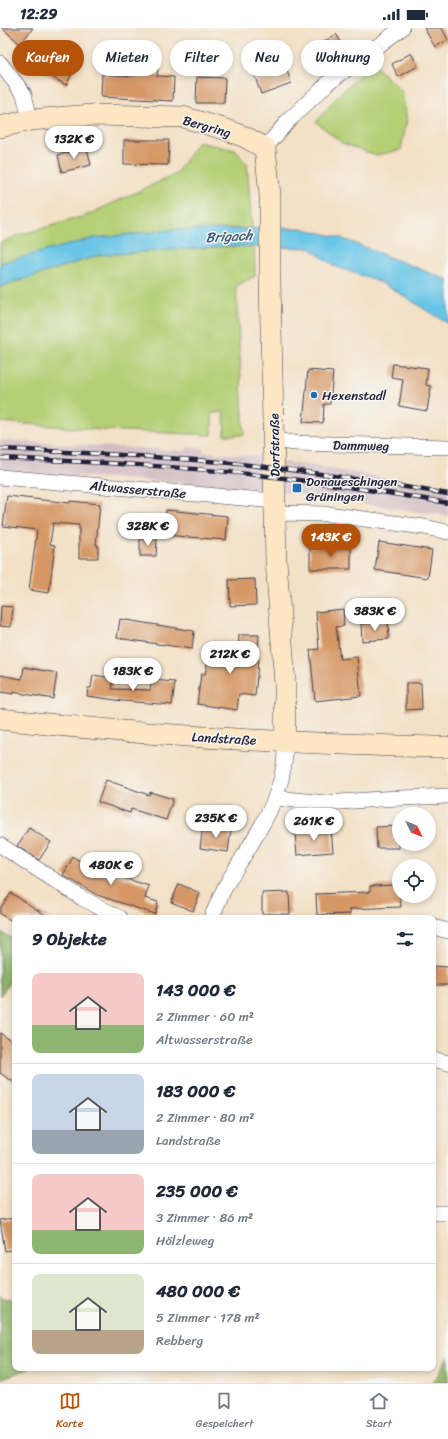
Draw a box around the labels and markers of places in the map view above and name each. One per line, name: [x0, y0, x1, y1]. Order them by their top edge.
pin: 132K €: [41, 126, 107, 160]
place label: Hexenstadl: [322, 384, 387, 407]
marker: Hexenstadl: [309, 390, 319, 400]
place label: Donaueschingen Grüningen: [306, 470, 397, 508]
marker: Donaueschingen Grüningen: [291, 482, 303, 494]
pin: 328K €: [115, 513, 181, 547]
pin: 143K €: [298, 524, 364, 558]
pin: 383K €: [342, 598, 408, 632]
pin: 212K €: [197, 641, 263, 675]
pin: 183K €: [100, 658, 166, 692]
pin: 235K €: [183, 805, 249, 839]
pin: 261K €: [281, 808, 347, 842]
pin: 480K €: [78, 852, 144, 886]

